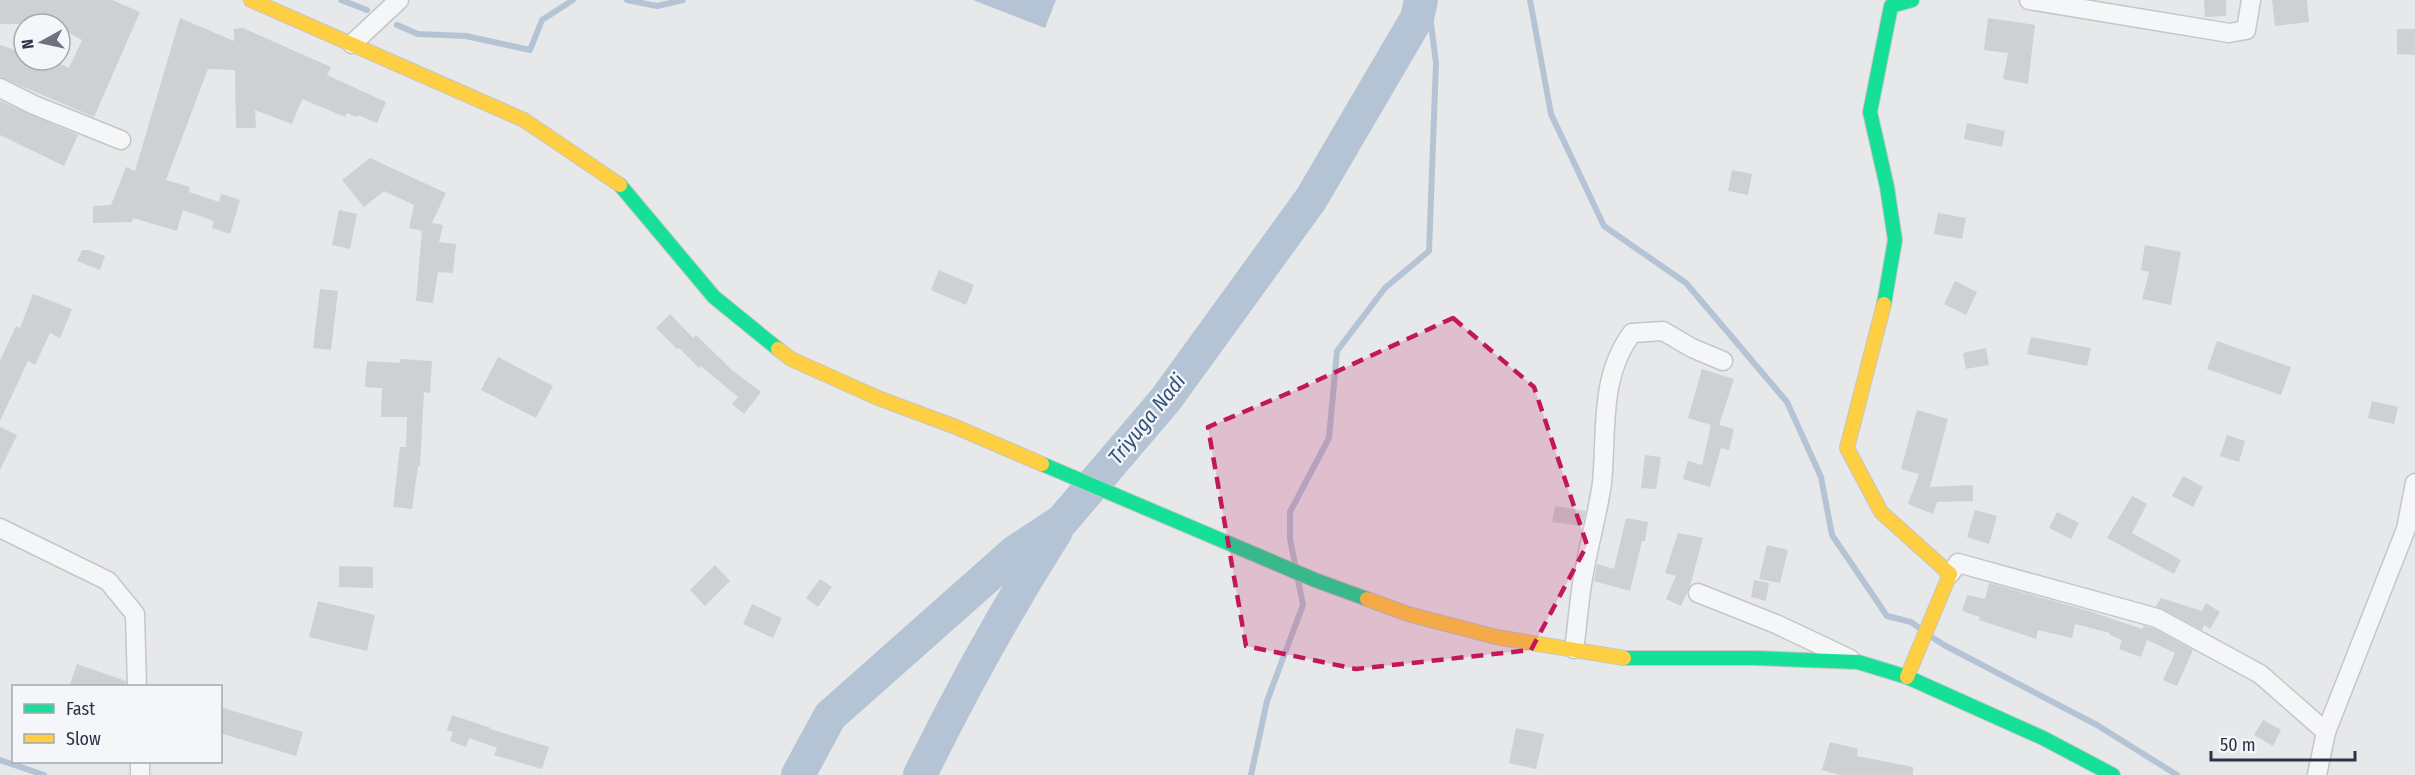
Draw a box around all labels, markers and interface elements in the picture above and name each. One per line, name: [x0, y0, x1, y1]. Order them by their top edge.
north arrow: [12, 12, 72, 72]
text: N: [18, 38, 38, 50]
water label: Triyuga Nadi: [1103, 368, 1192, 469]
legend: [12, 685, 222, 763]
text: Fast: [66, 698, 95, 720]
scale bar: [2211, 724, 2355, 762]
text: Slow: [66, 728, 101, 750]
text: 50 m: [2220, 734, 2256, 756]

